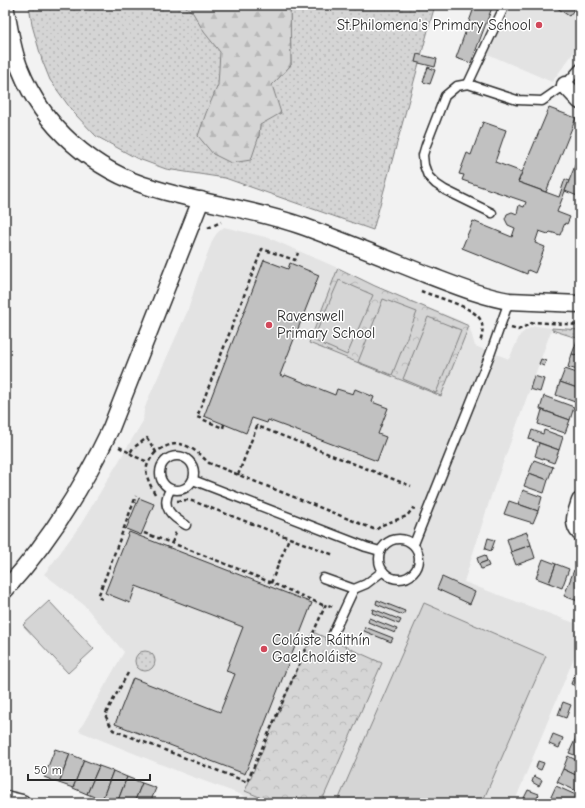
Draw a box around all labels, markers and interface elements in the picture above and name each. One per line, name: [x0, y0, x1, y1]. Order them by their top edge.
place label: St.Philomena's Primary School: [337, 16, 531, 34]
marker: St.Philomena's Primary School: [534, 20, 544, 30]
place label: Ravenswell Primary School: [277, 307, 375, 342]
marker: Ravenswell Primary School: [264, 320, 274, 330]
place label: Coláiste Ráithín Gaelcholáiste: [272, 631, 370, 666]
marker: Coláiste Ráithín Gaelcholáiste: [259, 644, 269, 654]
scale bar: [28, 756, 150, 782]
text: 50 m: [34, 763, 62, 777]

